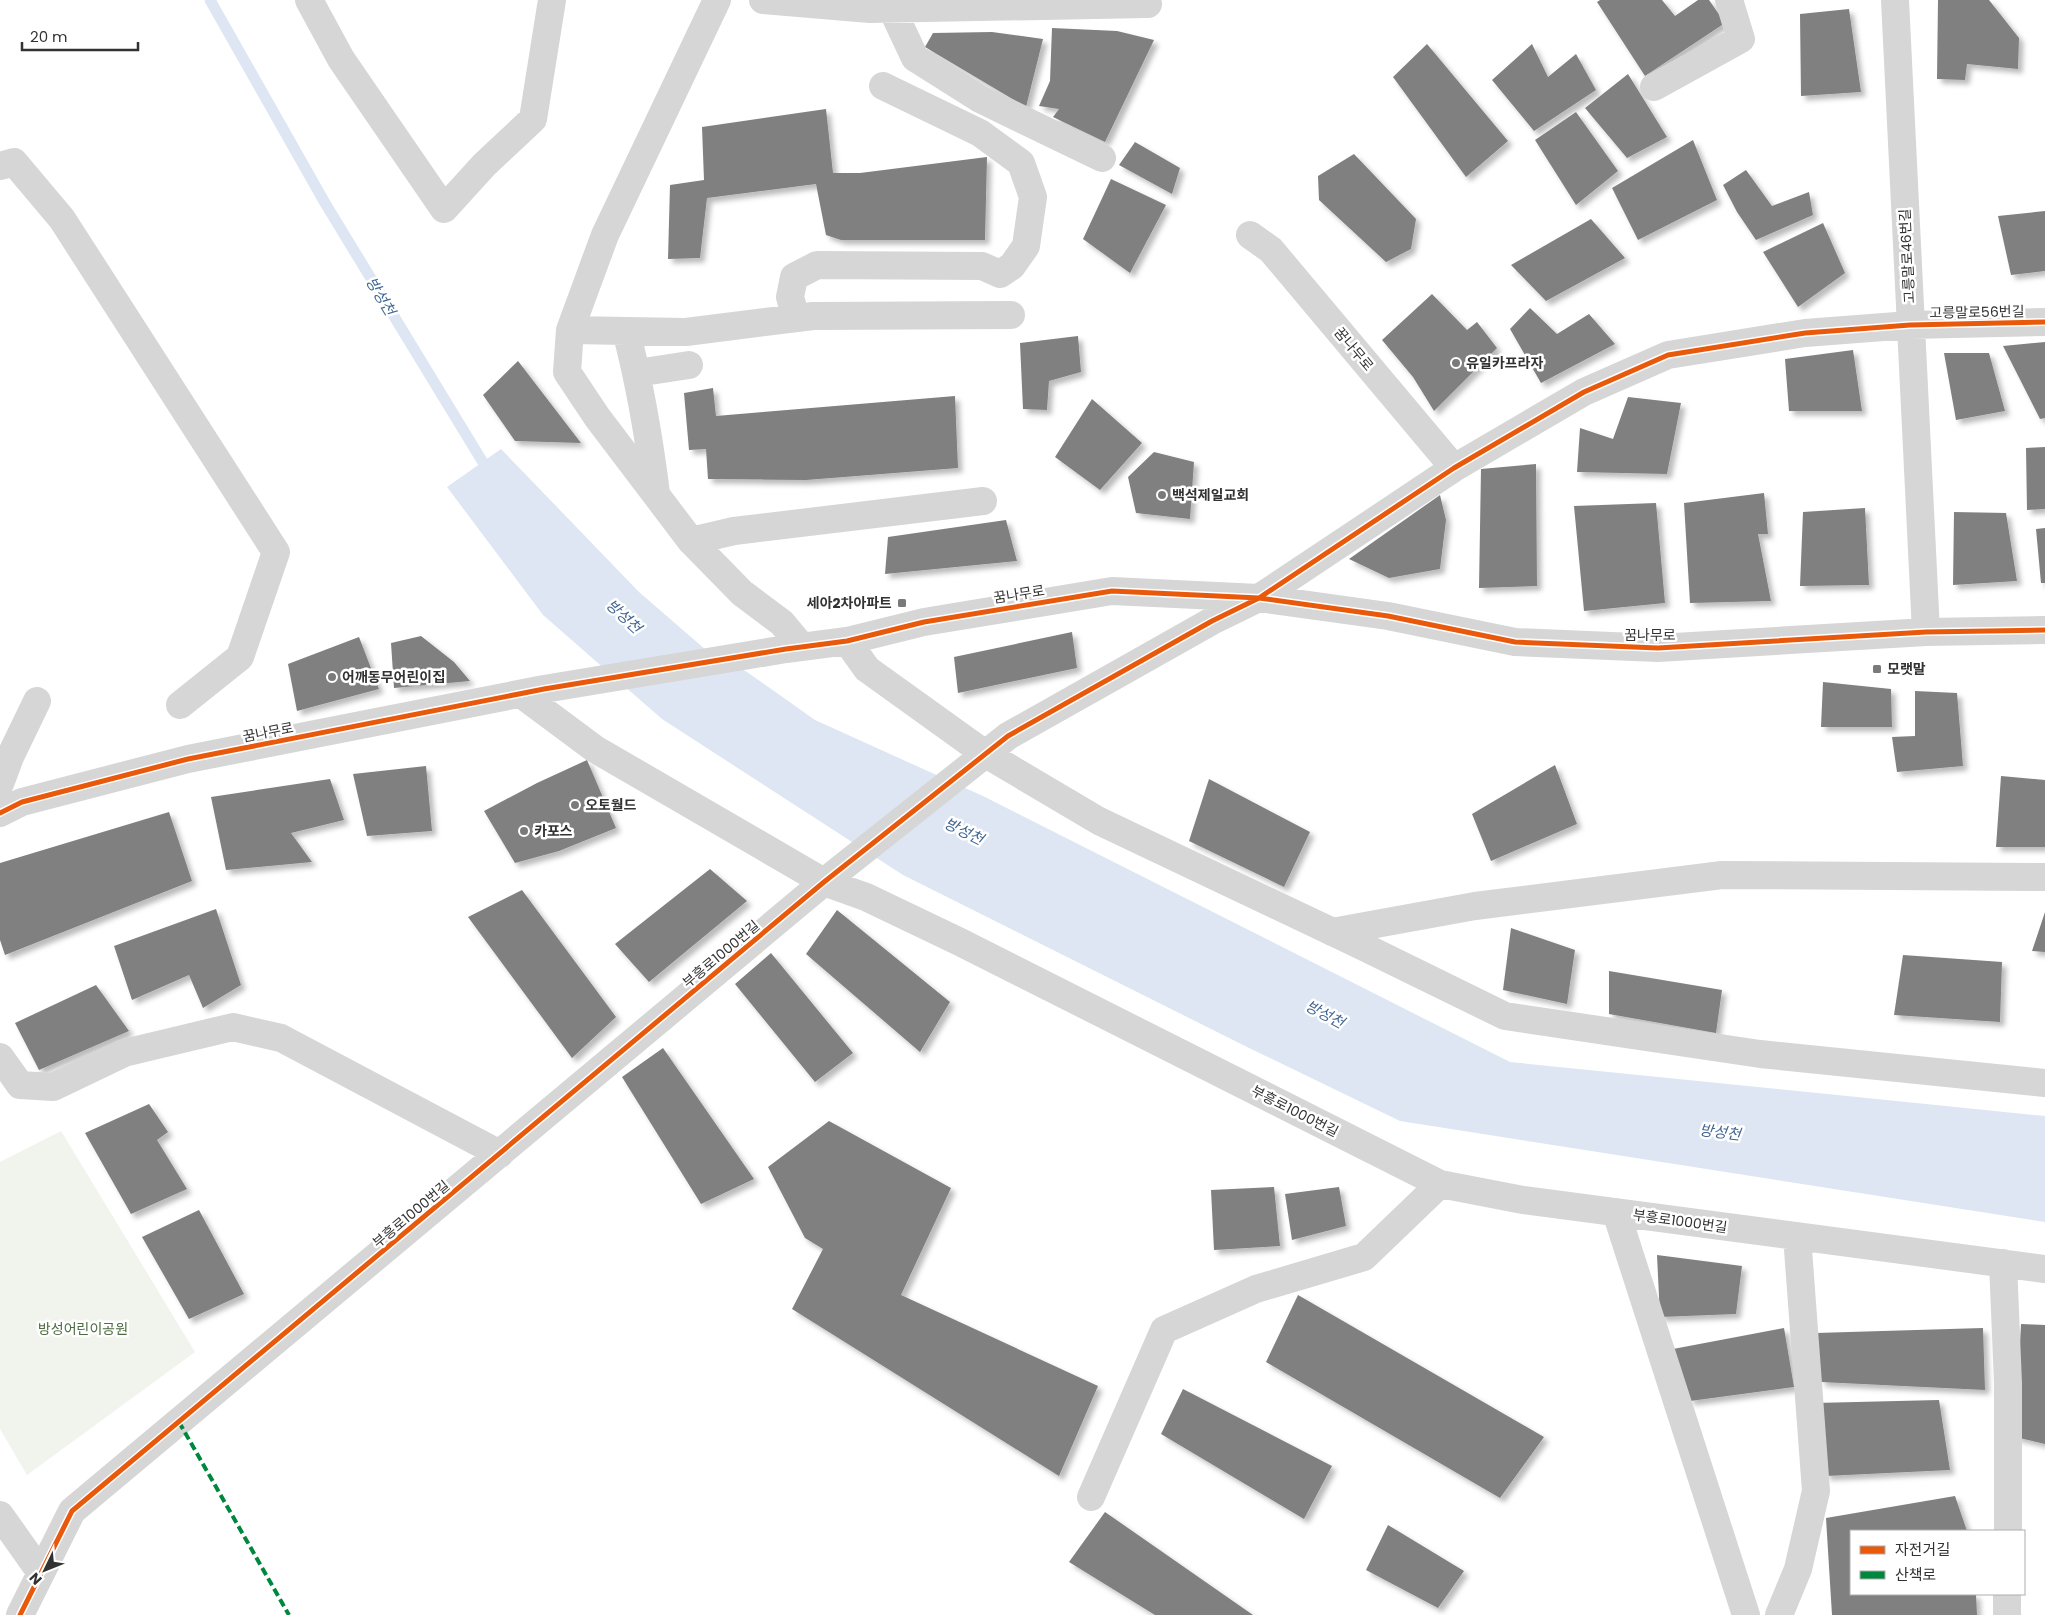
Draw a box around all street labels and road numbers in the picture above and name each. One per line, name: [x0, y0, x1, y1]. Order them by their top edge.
street label: 고릉말로46번길: [1895, 208, 1919, 304]
street label: 고릉말로56번길: [1929, 301, 2025, 323]
street label: 꿈나무로: [1330, 323, 1378, 375]
street label: 꿈나무로: [992, 580, 1046, 608]
street label: 꿈나무로: [1624, 625, 1676, 645]
street label: 꿈나무로: [241, 717, 295, 747]
street label: 부흥로1000번길: [678, 916, 764, 992]
street label: 부흥로1000번길: [1248, 1080, 1342, 1142]
street label: 부흥로1000번길: [368, 1176, 454, 1252]
street label: 부흥로1000번길: [1631, 1204, 1729, 1238]

